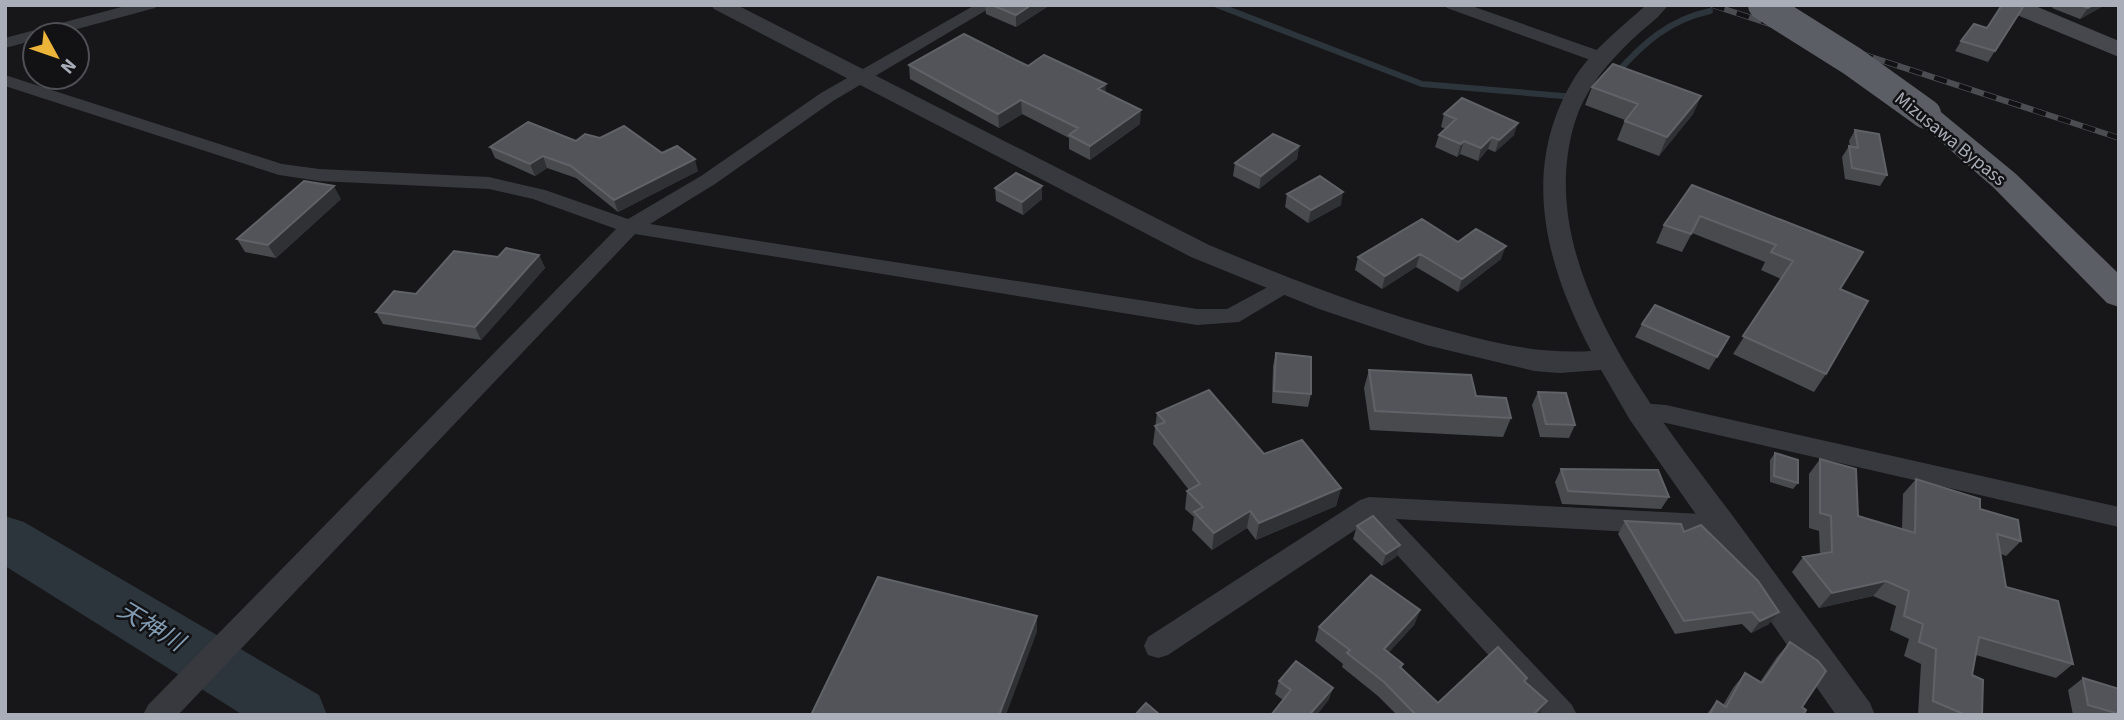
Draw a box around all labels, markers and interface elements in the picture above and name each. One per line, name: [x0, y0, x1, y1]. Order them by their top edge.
north arrow: [21, 21, 91, 91]
text: N: [53, 52, 82, 79]
street label: Mizusawa Bypass: [1888, 86, 2012, 193]
water label: 天神川: [111, 593, 193, 662]

